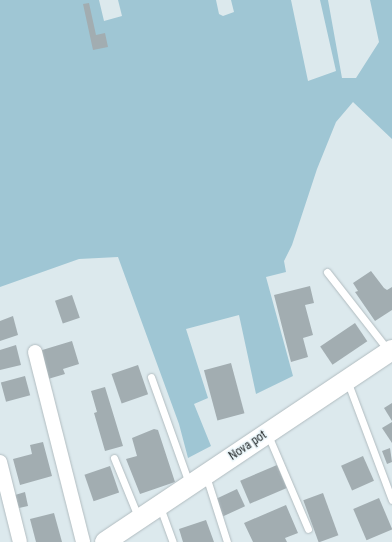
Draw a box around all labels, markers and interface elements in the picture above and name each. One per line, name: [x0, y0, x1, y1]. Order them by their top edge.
street label: Nova pot: [226, 428, 270, 464]

